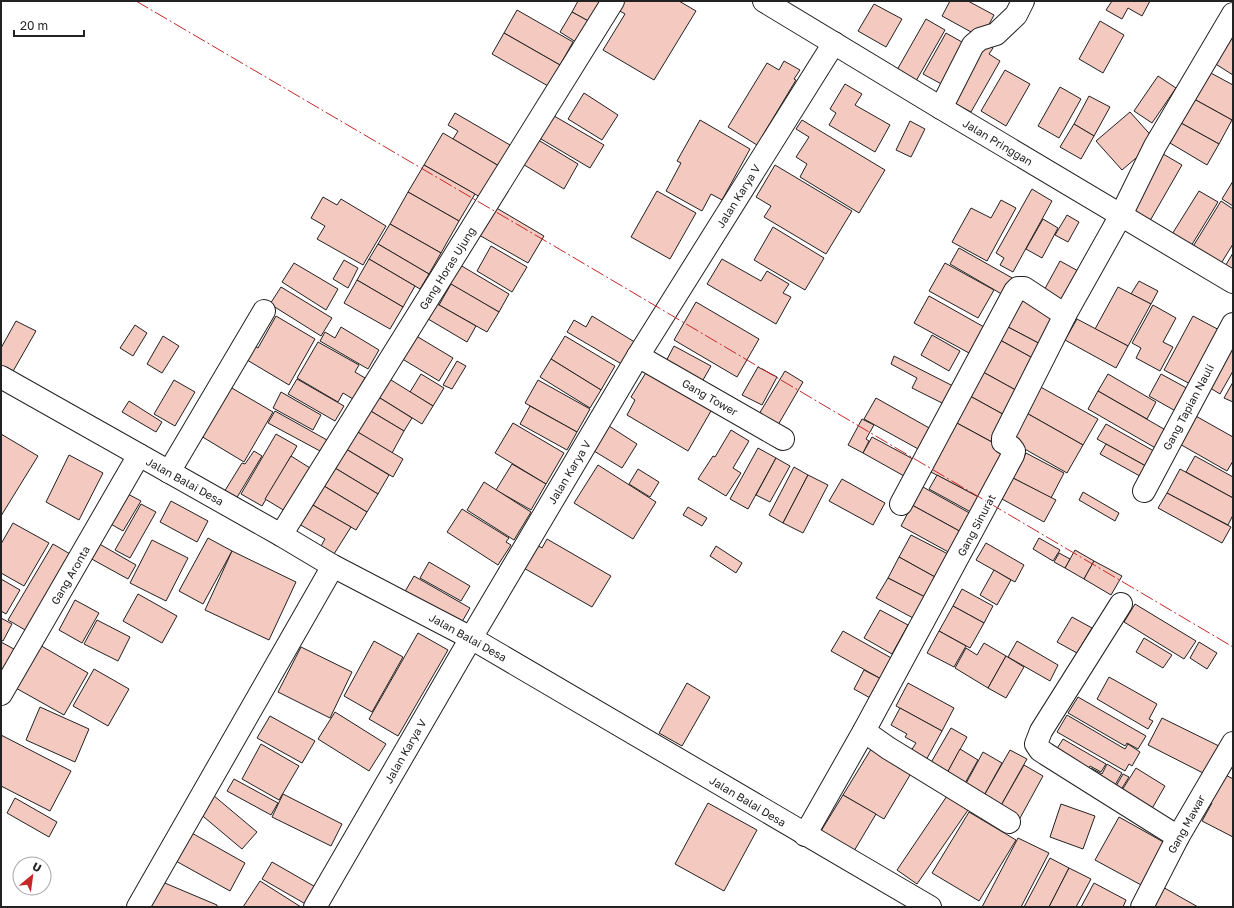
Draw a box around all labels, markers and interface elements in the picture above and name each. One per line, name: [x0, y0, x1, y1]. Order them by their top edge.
scale bar: [14, 12, 84, 38]
text: 20 m: [20, 18, 48, 33]
street label: Jalan Pringgan: [961, 116, 1035, 168]
street label: Jalan Karya V: [713, 161, 763, 230]
street label: Gang Horas Ujung: [416, 224, 478, 312]
street label: Gang Tapian Nauli: [1160, 362, 1216, 452]
street label: Gang Tower: [680, 376, 741, 418]
street label: Jalan Karya V: [545, 437, 593, 506]
street label: Jalan Balai Desa: [144, 454, 226, 508]
street label: Gang Sinurat: [954, 492, 998, 558]
street label: Gang Aronta: [48, 543, 92, 607]
street label: Jalan Balai Desa: [427, 610, 509, 664]
street label: Jalan Karya V: [381, 716, 429, 785]
street label: Jalan Balai Desa: [707, 773, 789, 829]
street label: Gang Mawar: [1165, 792, 1208, 856]
north arrow: [12, 856, 52, 896]
text: U: [30, 859, 44, 874]

